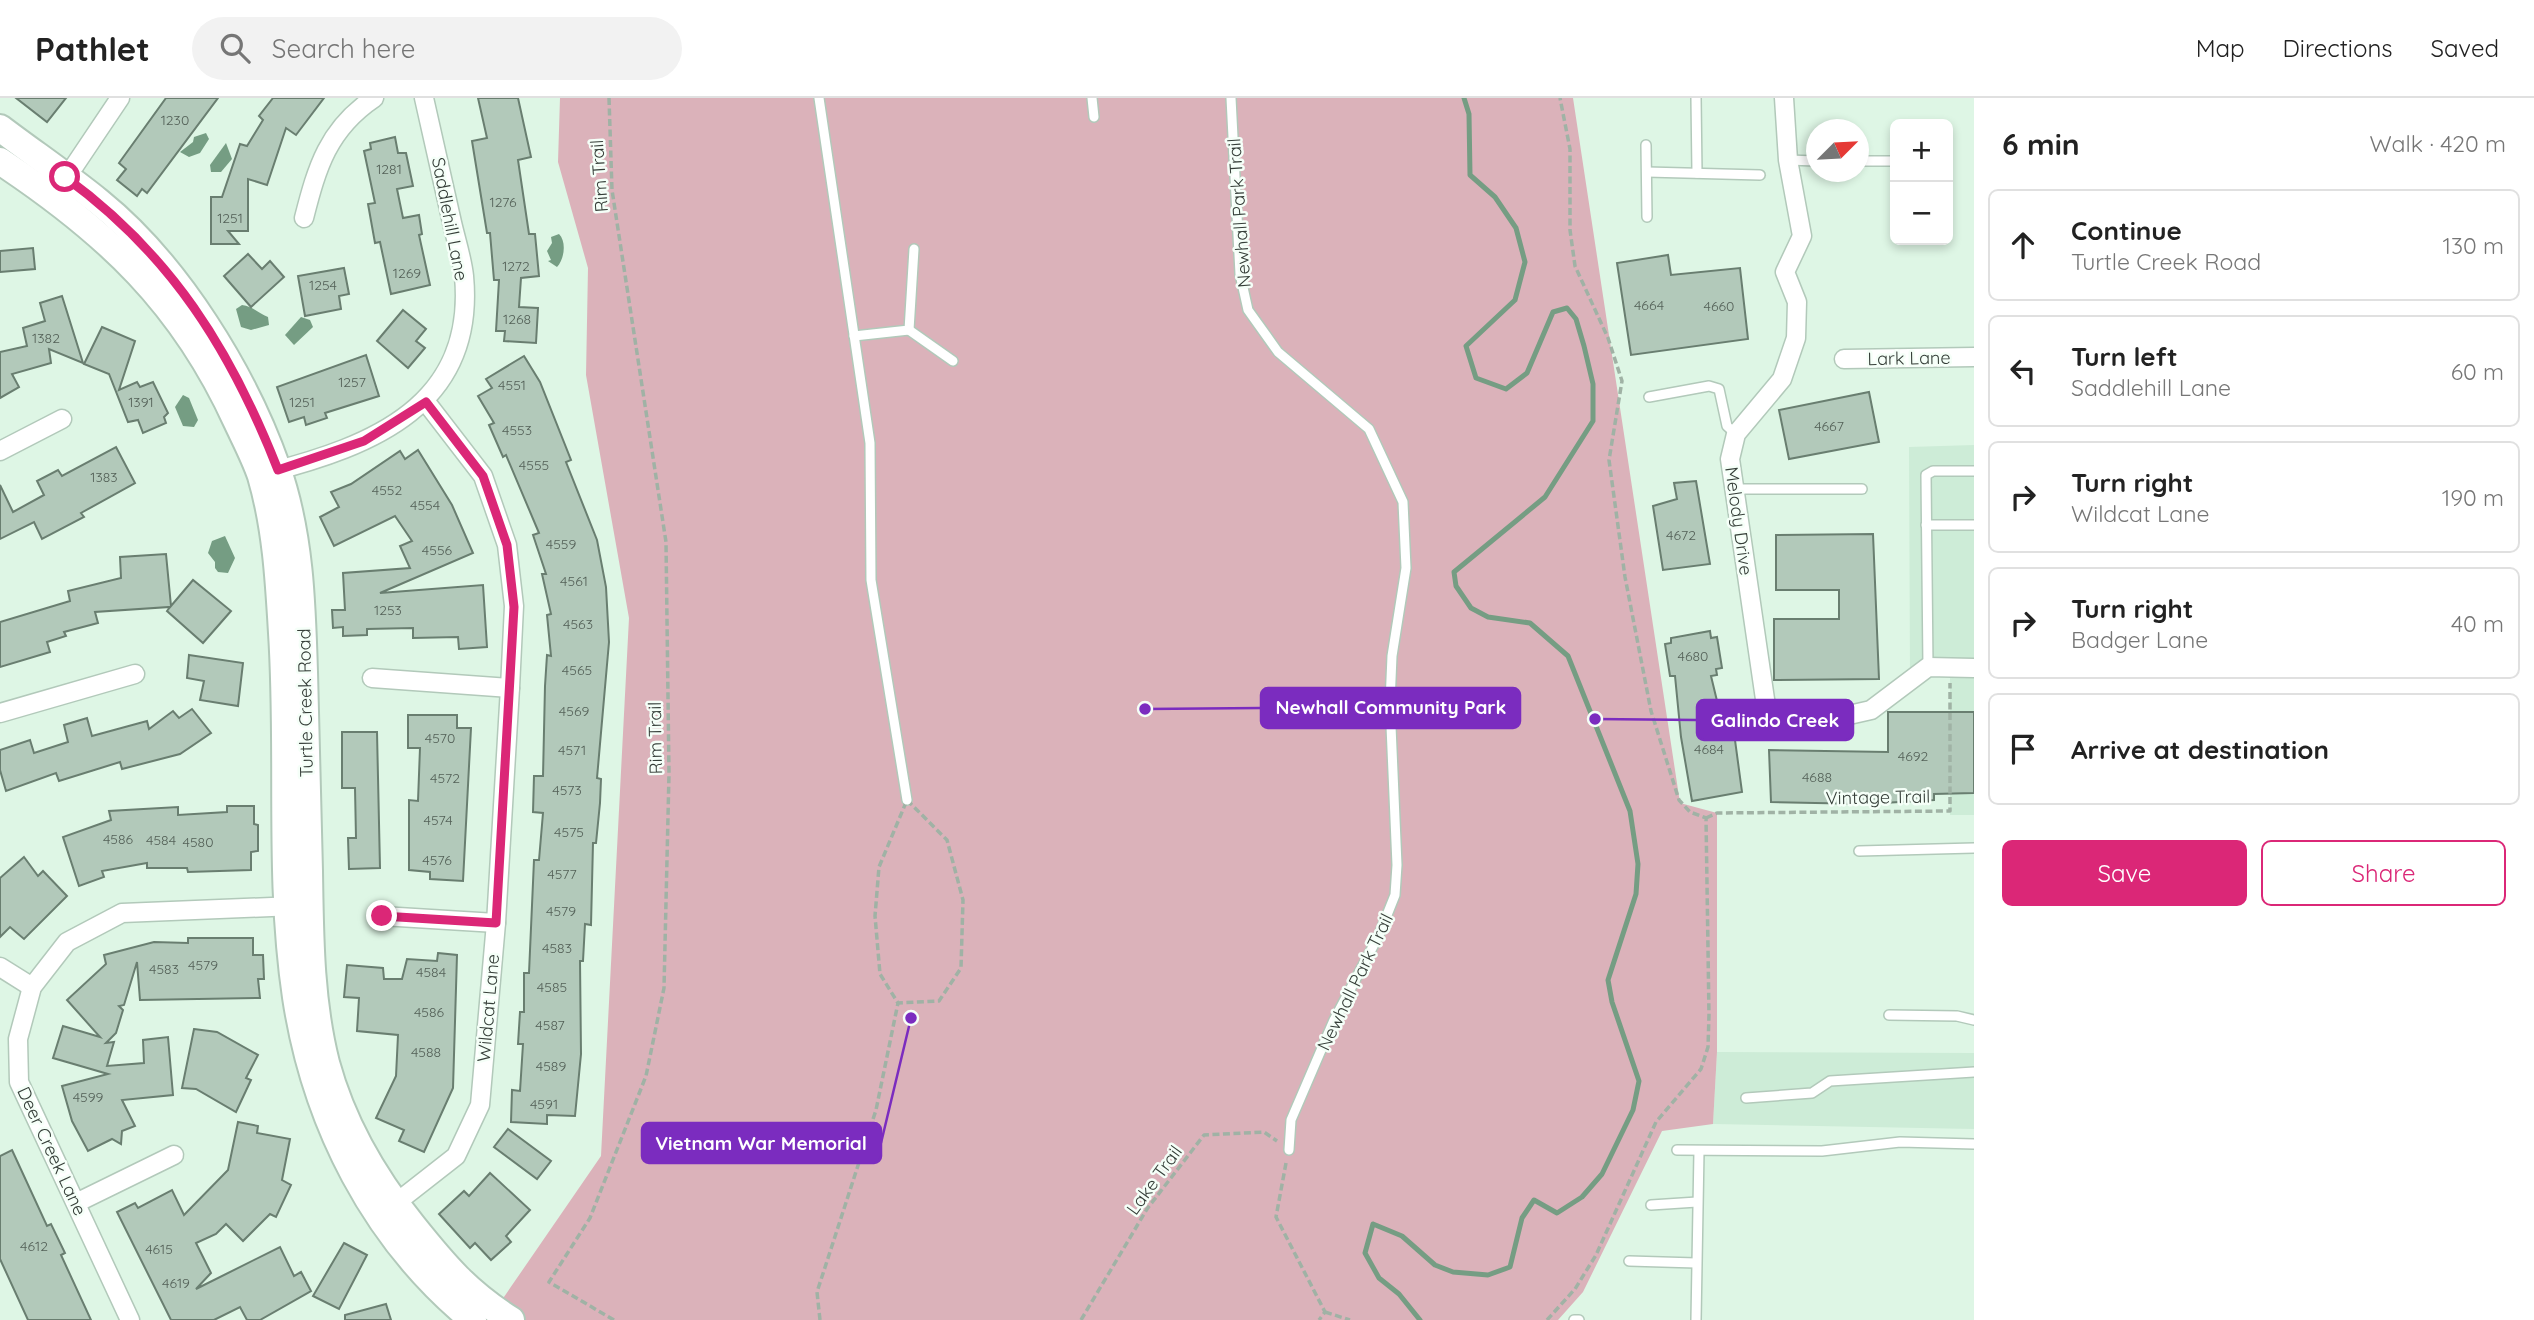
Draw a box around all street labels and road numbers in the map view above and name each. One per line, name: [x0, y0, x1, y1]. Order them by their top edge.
street label: Newhall Park Trail: [1222, 138, 1256, 288]
street label: Rim Trail: [585, 139, 613, 213]
street label: Saddlehill Lane: [427, 155, 473, 283]
street label: Lark Lane: [1867, 346, 1951, 370]
street label: Melody Drive: [1720, 465, 1758, 577]
street label: Turtle Creek Road: [292, 628, 318, 778]
street label: Rim Trail: [643, 701, 667, 775]
street label: Vintage Trail: [1826, 785, 1930, 809]
street label: Newhall Park Trail: [1312, 910, 1398, 1054]
street label: Wildcat Lane: [472, 953, 504, 1063]
street label: Deer Creek Lane: [12, 1083, 92, 1219]
street label: Lake Trail: [1121, 1141, 1187, 1219]

